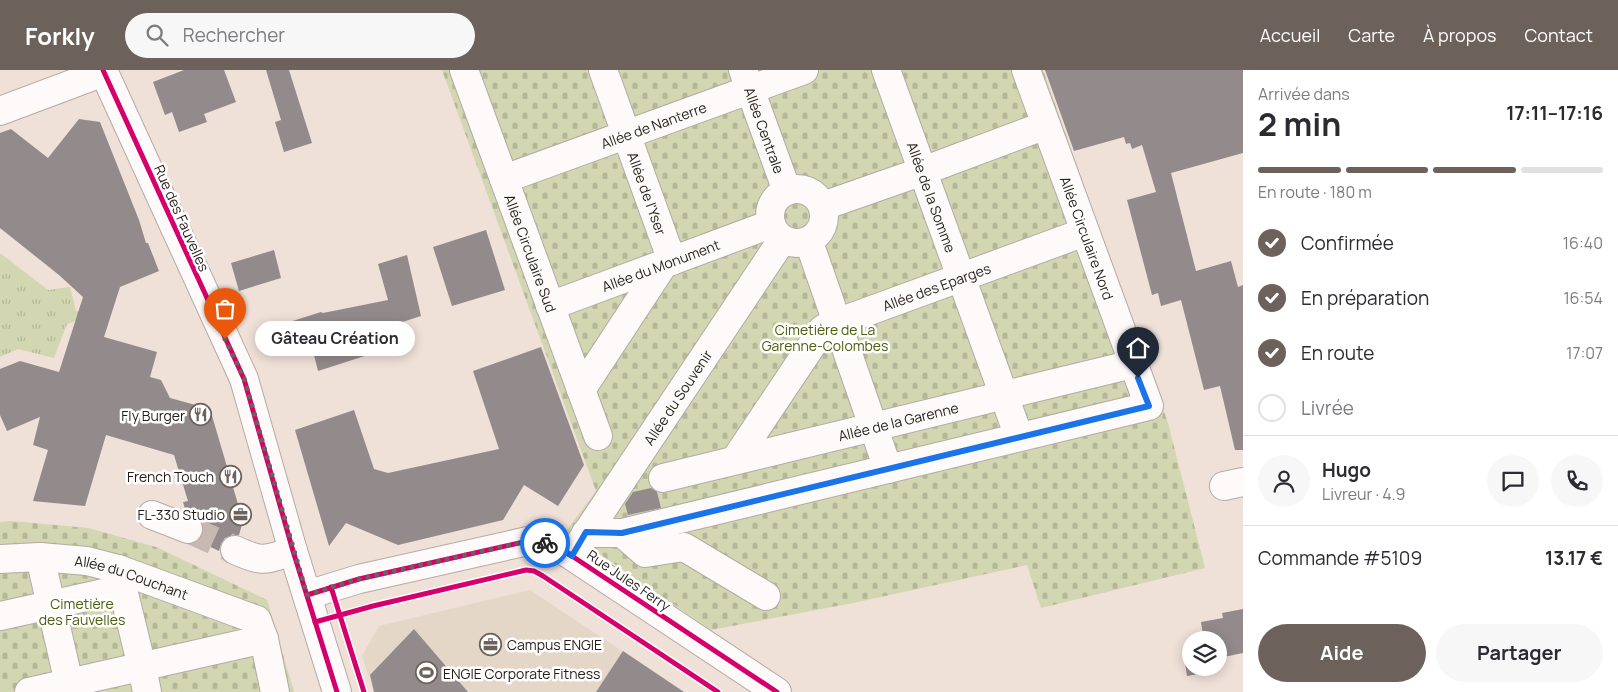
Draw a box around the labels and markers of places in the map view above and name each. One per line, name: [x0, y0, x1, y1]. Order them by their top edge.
pin: [204, 288, 246, 339]
callout: Gâteau Création: [255, 322, 415, 356]
pin: [1117, 327, 1159, 378]
restaurant icon: Fly Burger: [189, 403, 213, 427]
place label: Fly Burger: [121, 406, 185, 425]
restaurant icon: French Touch: [218, 464, 242, 488]
place label: French Touch: [127, 467, 214, 486]
office icon: FL-330 Studio: [229, 502, 253, 526]
place label: FL-330 Studio: [137, 505, 225, 524]
office icon: Campus ENGIE: [479, 632, 503, 656]
place label: Campus ENGIE: [507, 635, 602, 654]
sports icon: ENGIE Corporate Fitness: [415, 661, 439, 685]
place label: ENGIE Corporate Fitness: [443, 664, 600, 683]

